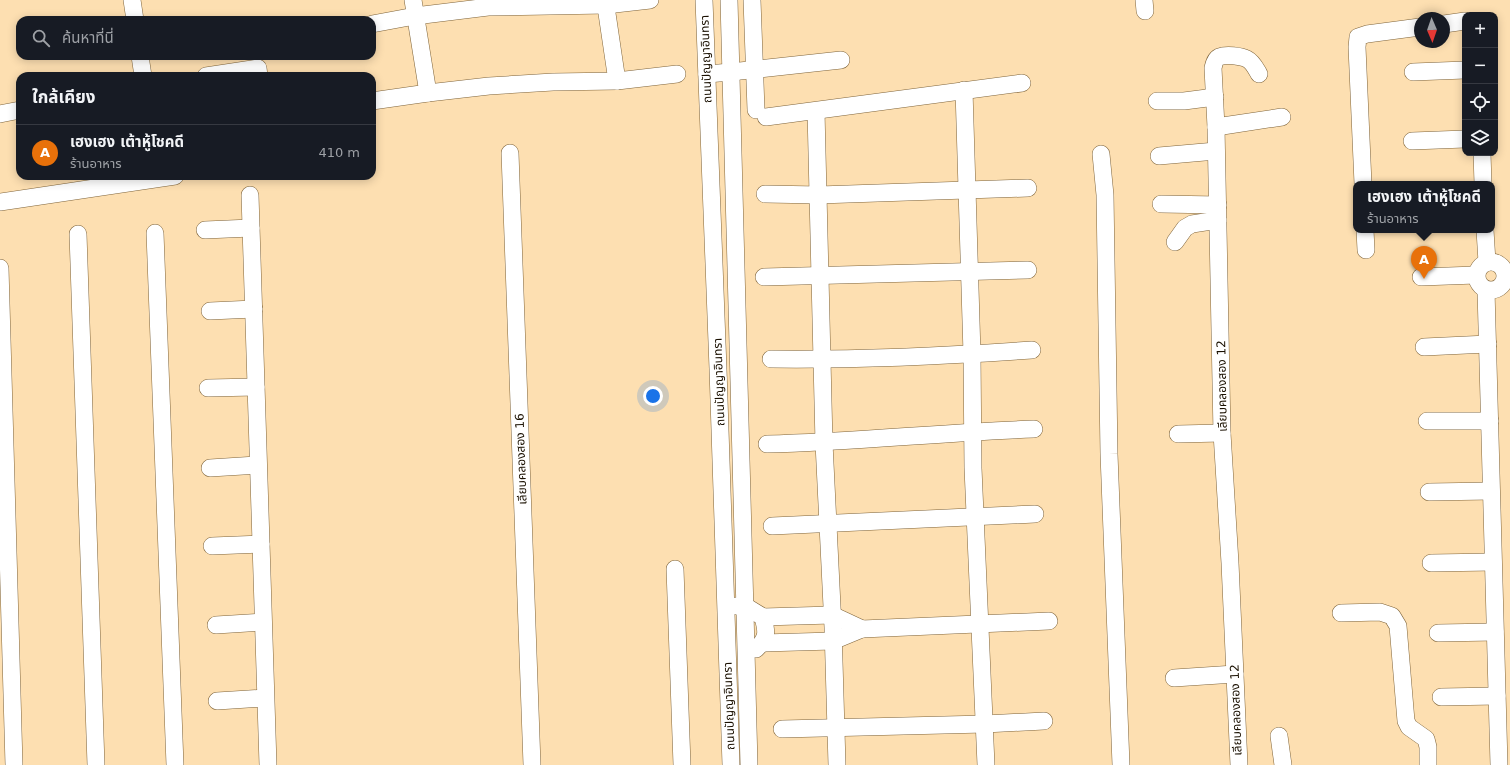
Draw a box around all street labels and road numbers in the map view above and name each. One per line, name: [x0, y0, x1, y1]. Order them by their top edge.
street label: ถนนปัญญาอินทรา: [697, 15, 715, 103]
street label: ถนนปัญญาอินทรา: [710, 338, 728, 426]
street label: เลียบคลองสอง 12: [1214, 340, 1230, 432]
street label: เลียบคลองสอง 16: [512, 413, 530, 505]
street label: ถนนปัญญาอินทรา: [720, 662, 738, 750]
street label: เลียบคลองสอง 12: [1227, 664, 1245, 756]

